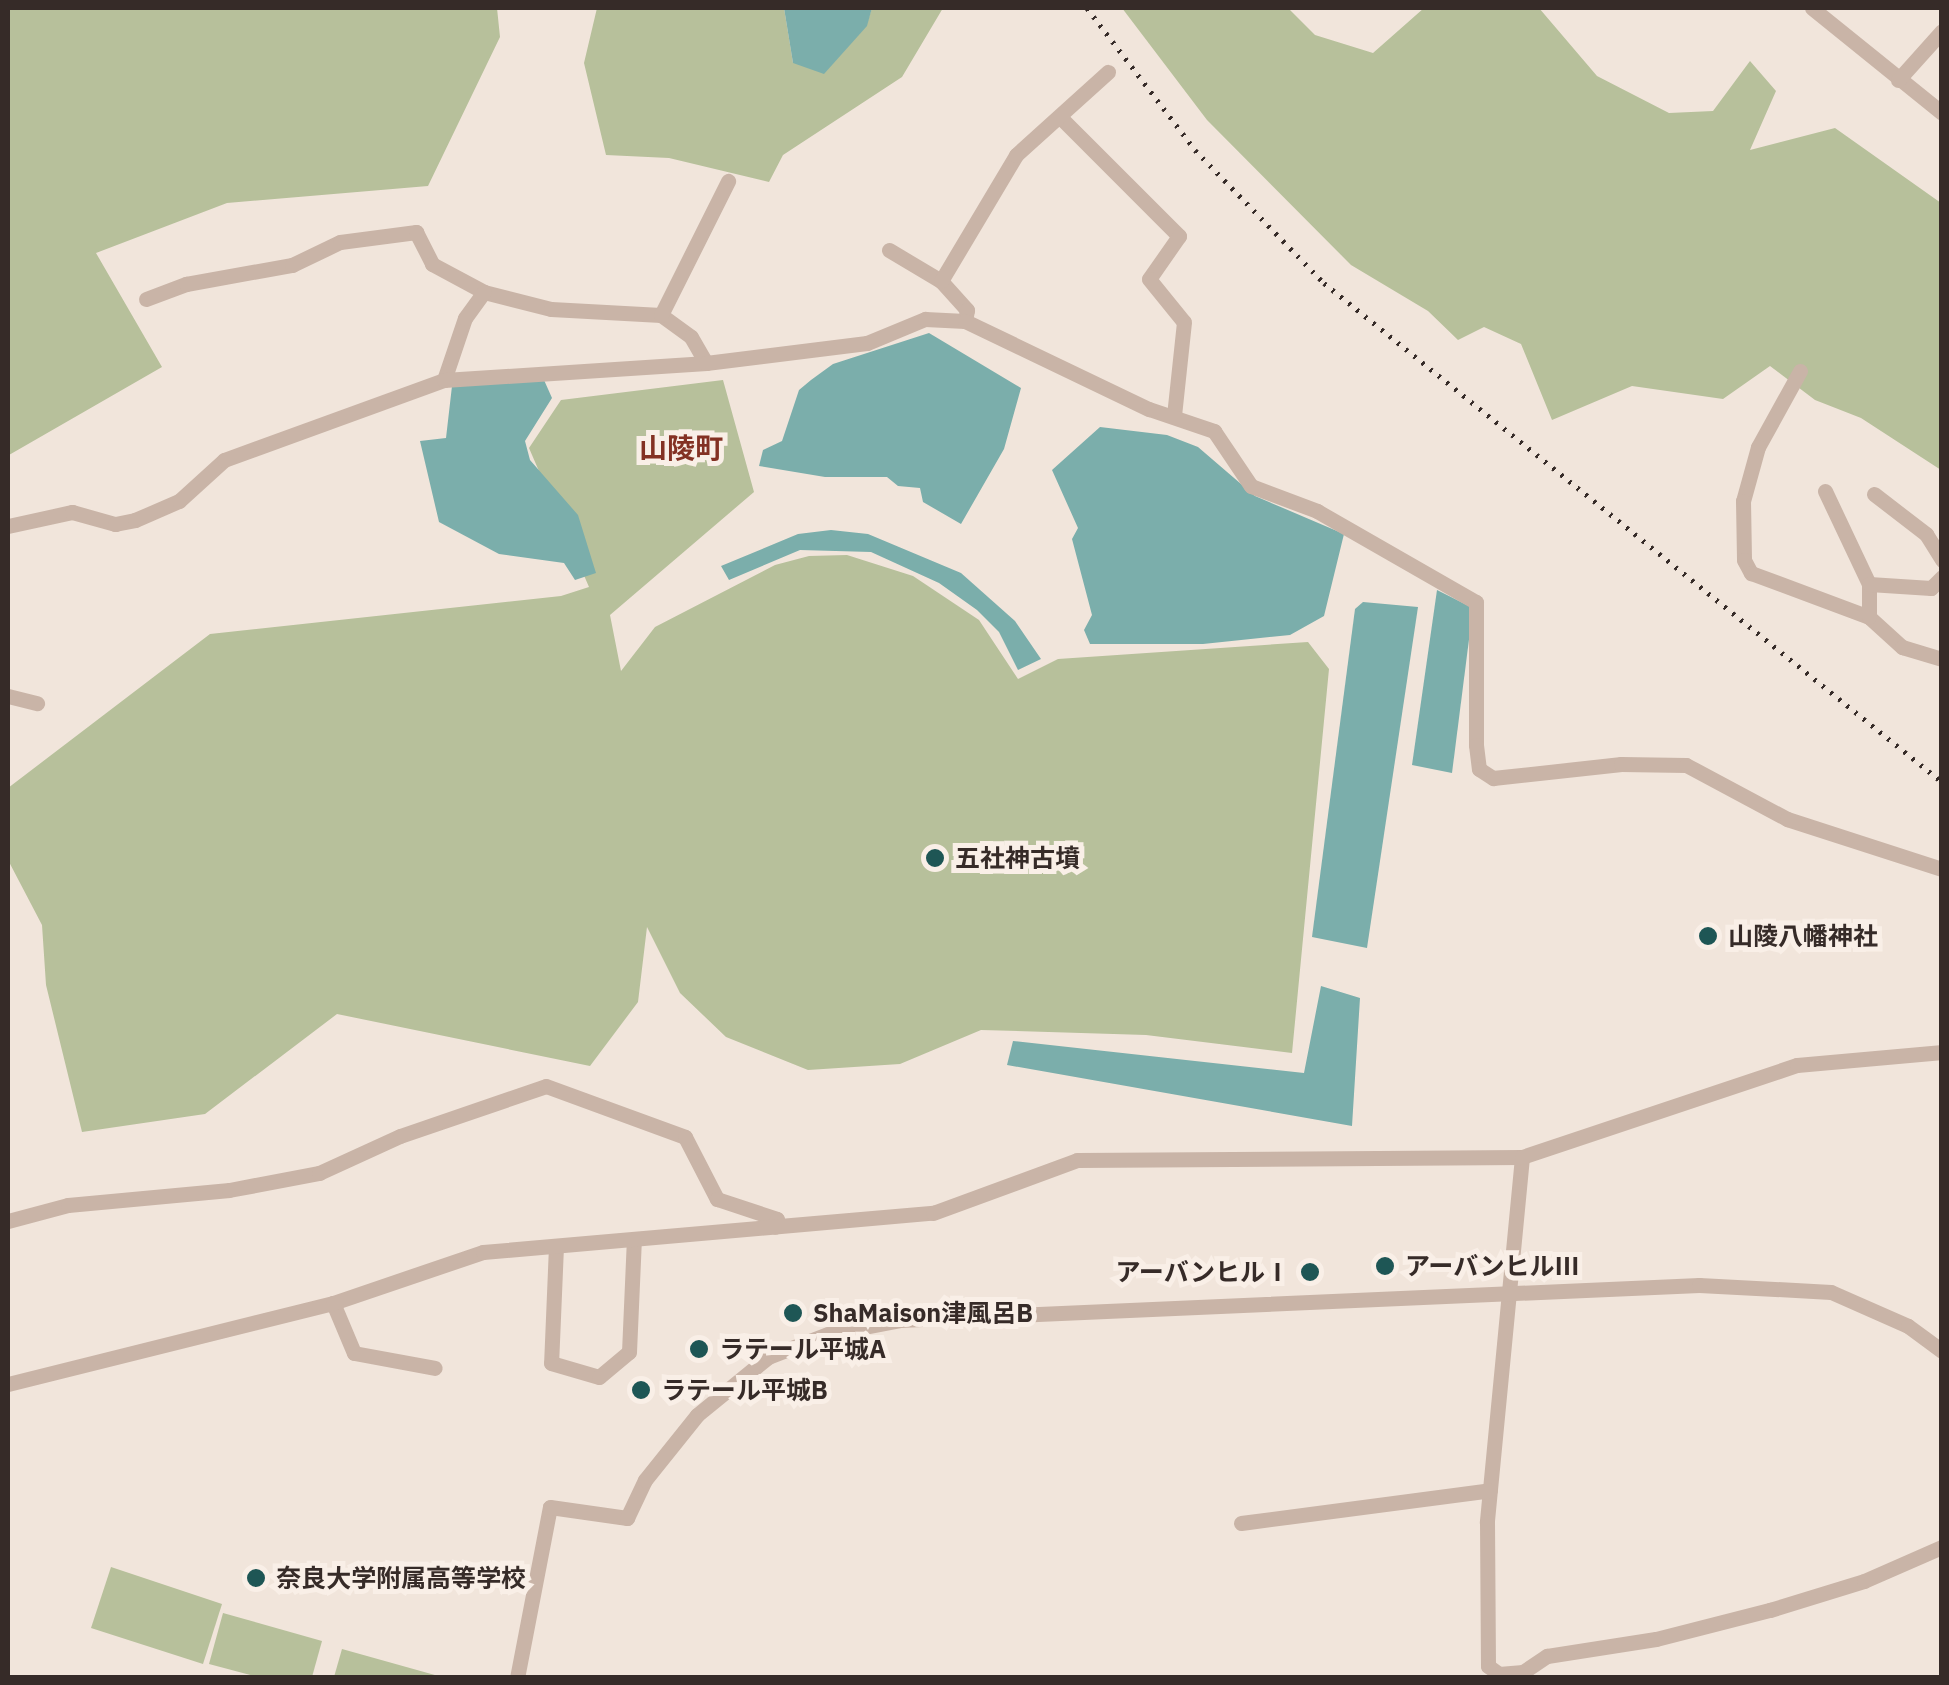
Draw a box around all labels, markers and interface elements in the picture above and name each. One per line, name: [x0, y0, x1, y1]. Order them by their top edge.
district label: 山陵町: [639, 431, 723, 465]
place label: 五社神古墳: [955, 843, 1080, 873]
marker: 五社神古墳: [924, 847, 946, 869]
place label: 山陵八幡神社: [1728, 921, 1878, 951]
marker: 山陵八幡神社: [1697, 925, 1719, 947]
place label: アーバンヒルⅢ: [1405, 1251, 1578, 1281]
marker: アーバンヒルⅢ: [1374, 1255, 1396, 1277]
place label: アーバンヒルⅠ: [1117, 1257, 1290, 1287]
marker: アーバンヒルⅠ: [1299, 1261, 1321, 1283]
place label: ShaMaison津風呂B: [813, 1298, 1033, 1328]
marker: ShaMaison津風呂B: [782, 1302, 804, 1324]
place label: ラテール平城A: [719, 1334, 886, 1364]
marker: ラテール平城A: [688, 1338, 710, 1360]
place label: ラテール平城B: [661, 1375, 828, 1405]
marker: ラテール平城B: [630, 1379, 652, 1401]
place label: 奈良大学附属高等学校: [276, 1563, 526, 1593]
marker: 奈良大学附属高等学校: [245, 1567, 267, 1589]

